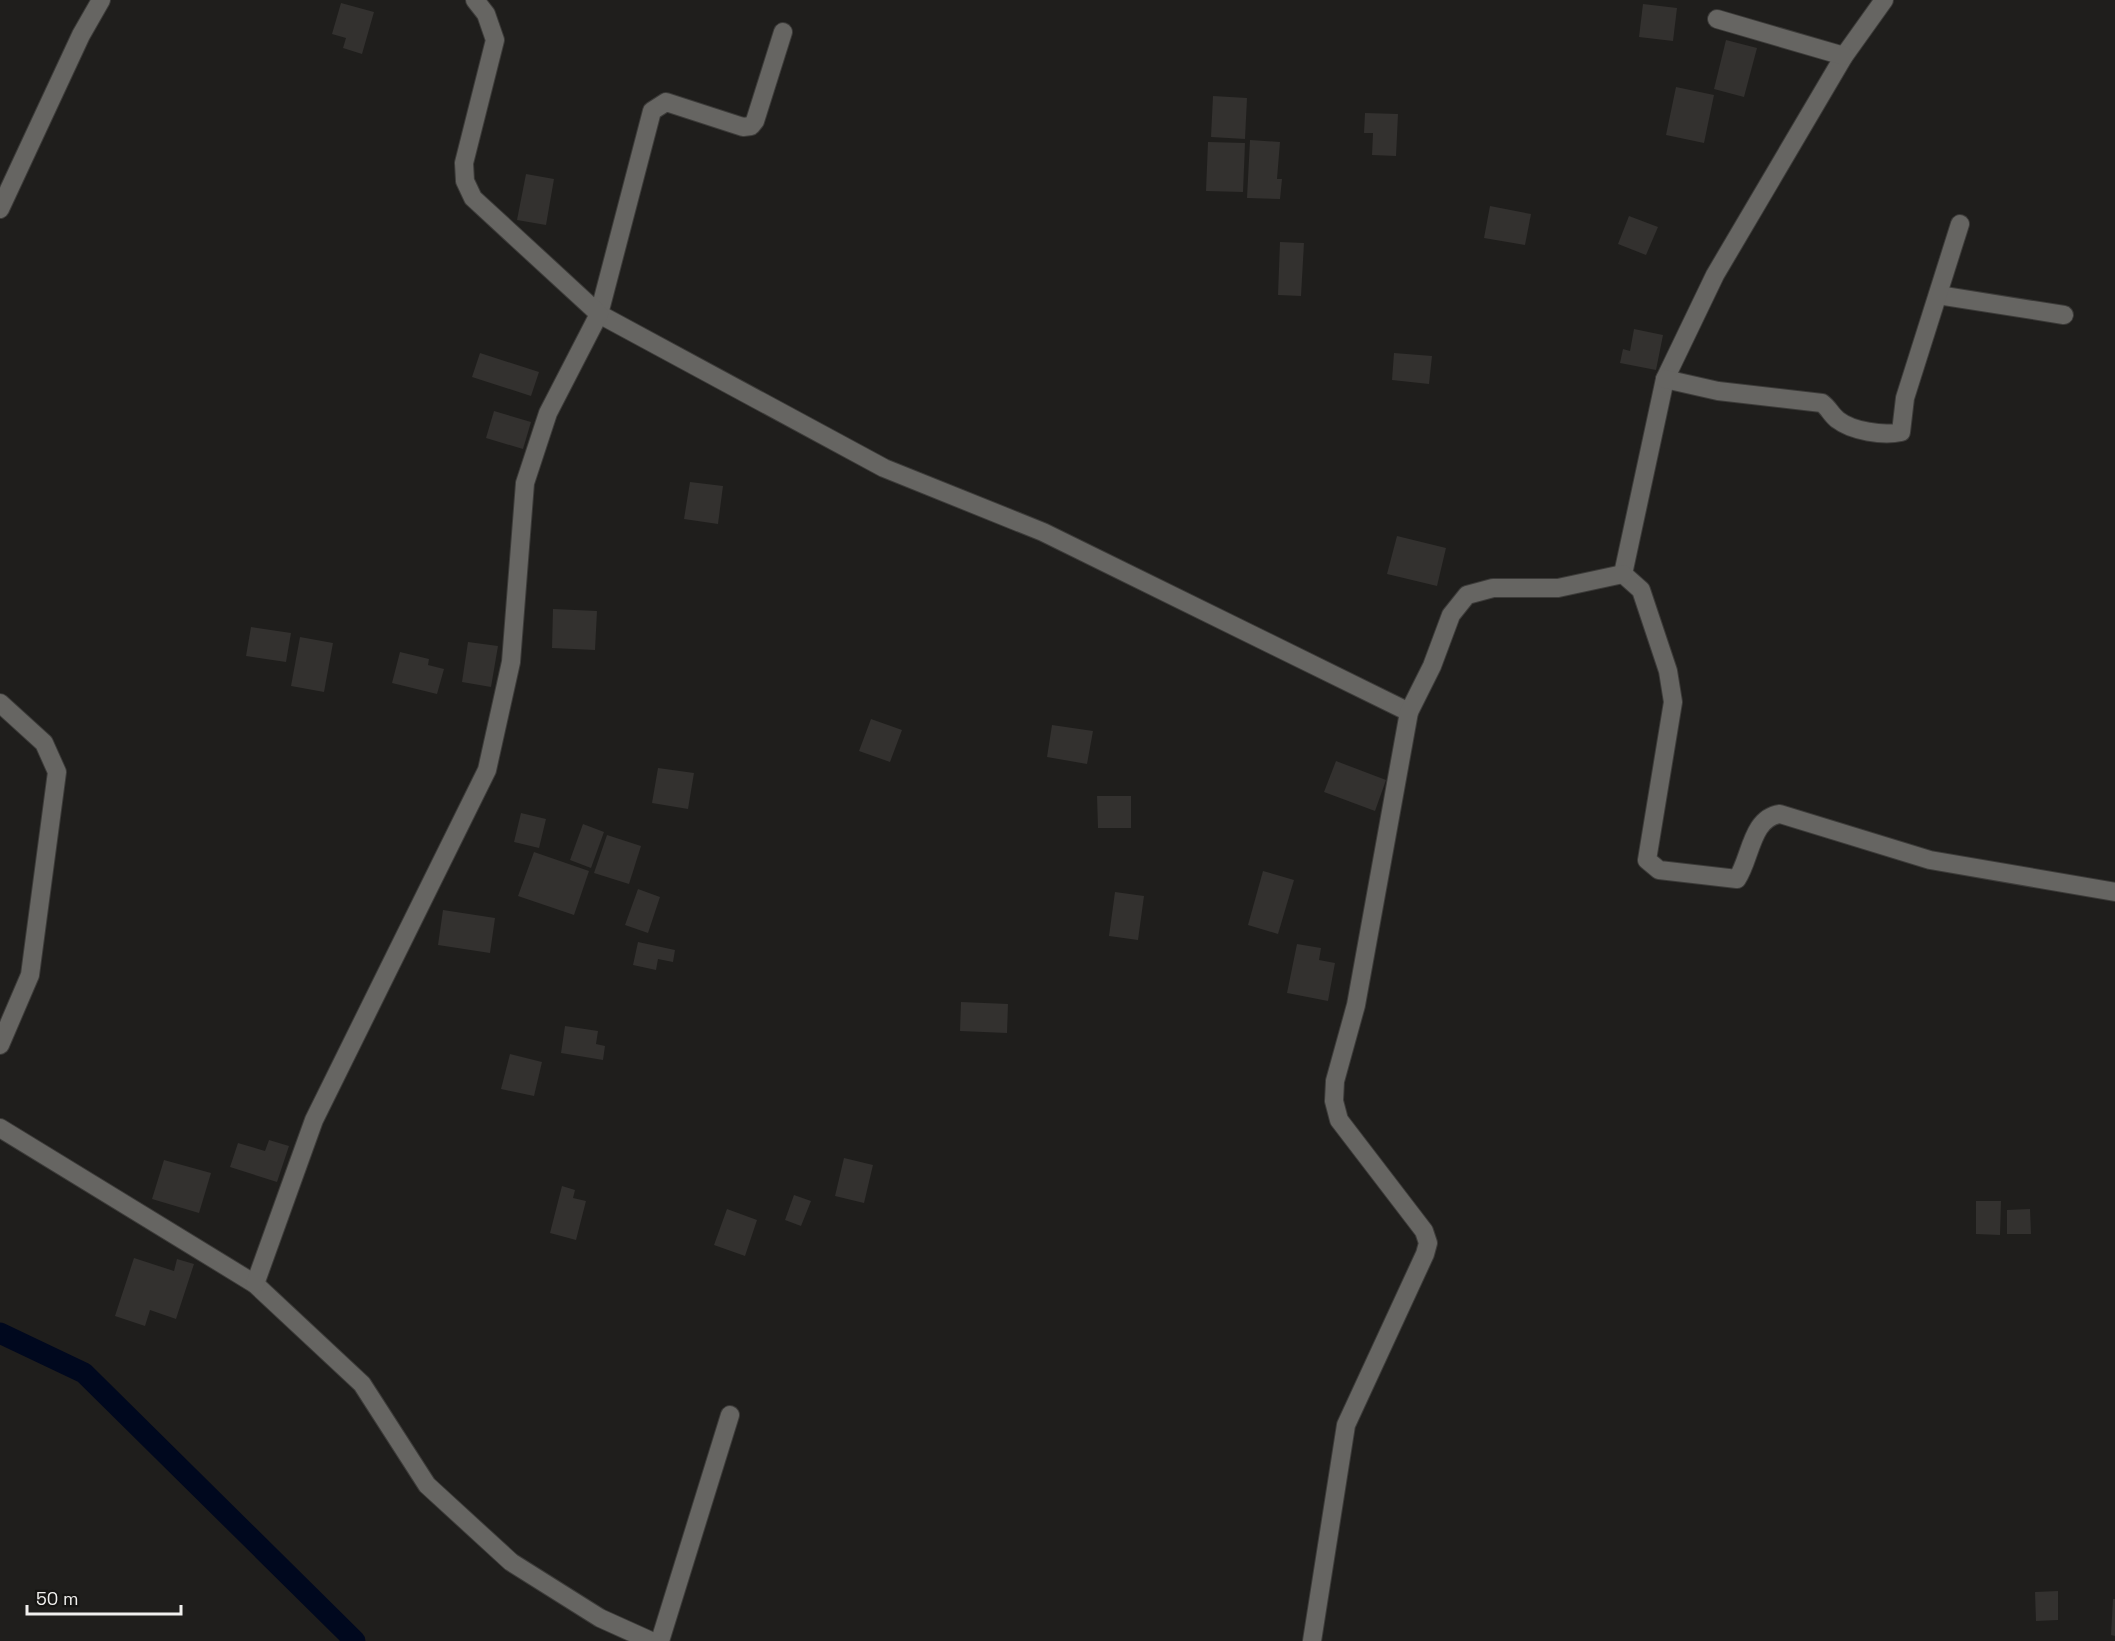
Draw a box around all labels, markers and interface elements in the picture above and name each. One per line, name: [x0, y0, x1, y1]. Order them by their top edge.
scale bar: [27, 1578, 182, 1616]
text: 50 m: [36, 1587, 78, 1610]

